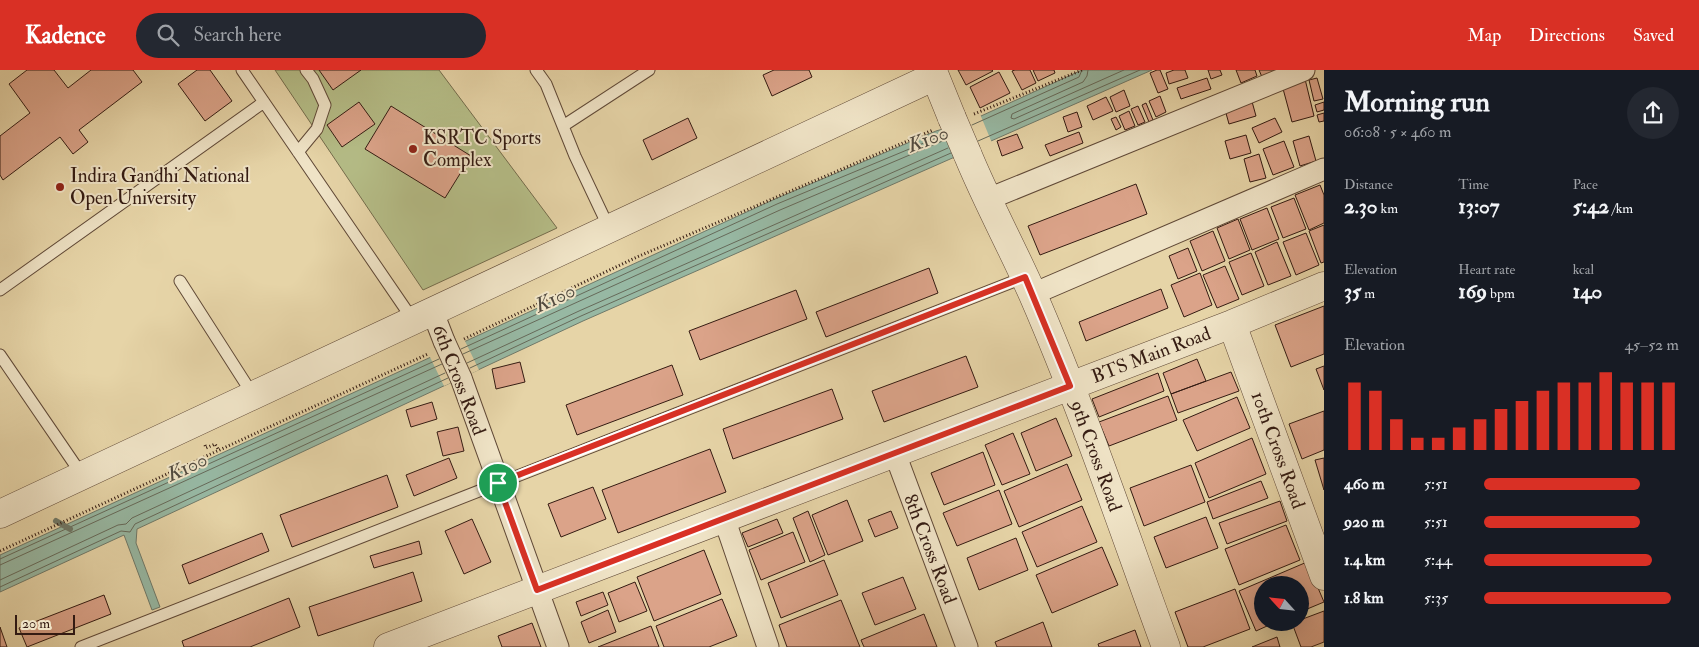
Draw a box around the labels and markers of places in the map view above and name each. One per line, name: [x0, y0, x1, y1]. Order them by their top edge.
place label: KSRTC Sports Complex: [423, 126, 541, 173]
marker: KSRTC Sports Complex: [407, 143, 419, 155]
place label: Indira Gandhi National Open University: [70, 164, 250, 211]
marker: Indira Gandhi National Open University: [54, 181, 66, 193]
pin: [477, 462, 519, 504]

